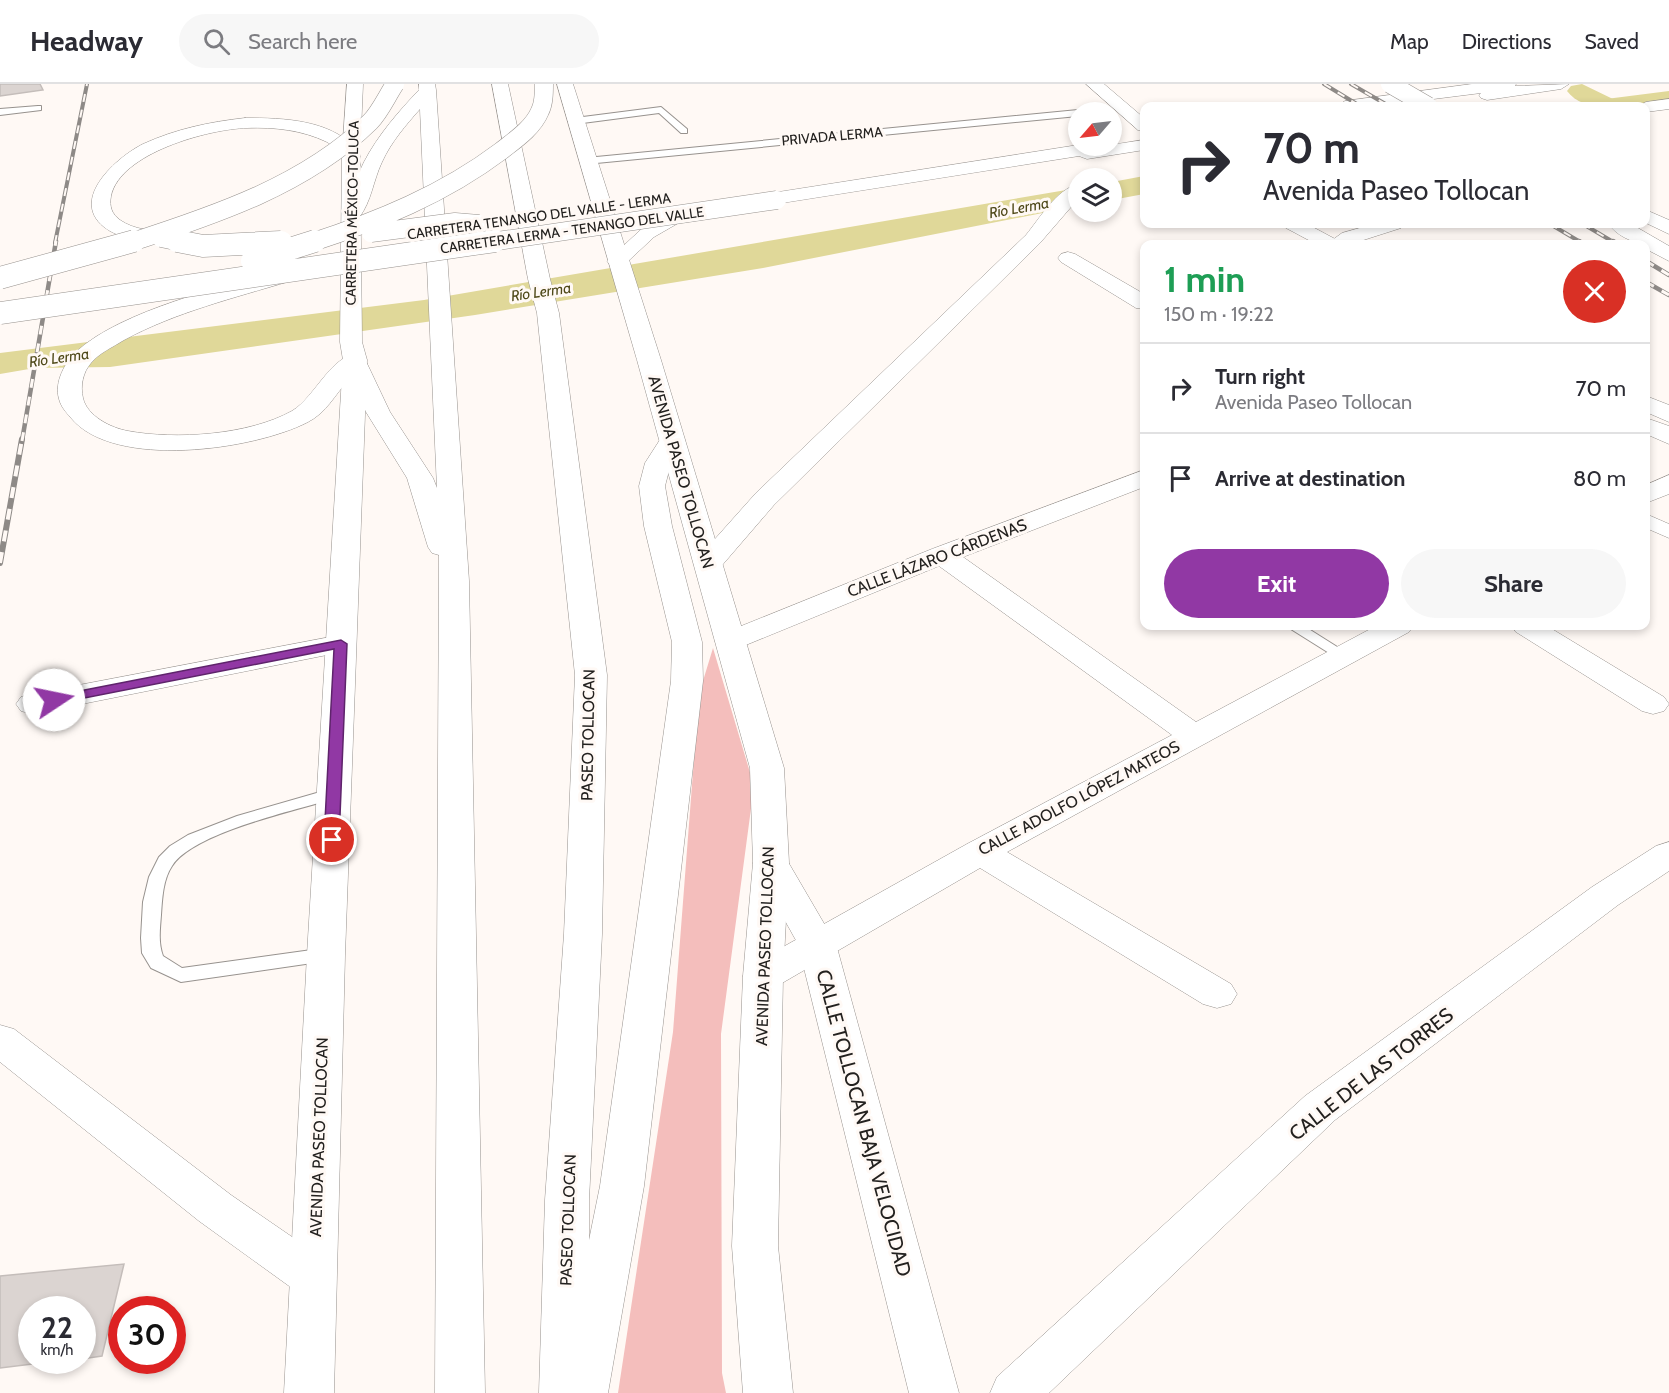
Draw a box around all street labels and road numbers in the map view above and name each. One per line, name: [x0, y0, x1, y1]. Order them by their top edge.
street label: CARRETERA MÉXICO-TOLUCA: [341, 120, 363, 306]
street label: PRIVADA LERMA: [781, 123, 884, 149]
street label: CARRETERA TENANGO DEL VALLE - LERMA: [406, 189, 672, 243]
street label: CARRETERA LERMA - TENANGO DEL VALLE: [439, 203, 705, 257]
street label: AVENIDA PASEO TOLLOCAN: [644, 373, 718, 571]
street label: CALLE LÁZARO CÁRDENAS: [845, 515, 1029, 601]
street label: PASEO TOLLOCAN: [577, 669, 599, 801]
street label: CALLE ADOLFO LÓPEZ MATEOS: [975, 737, 1183, 859]
street label: AVENIDA PASEO TOLLOCAN: [752, 846, 778, 1046]
street label: CALLE TOLLOCAN BAJA VELOCIDAD: [811, 967, 917, 1279]
street label: CALLE DE LAS TORRES: [1284, 1002, 1458, 1145]
street label: AVENIDA PASEO TOLLOCAN: [306, 1037, 332, 1237]
street label: PASEO TOLLOCAN: [556, 1154, 580, 1286]

